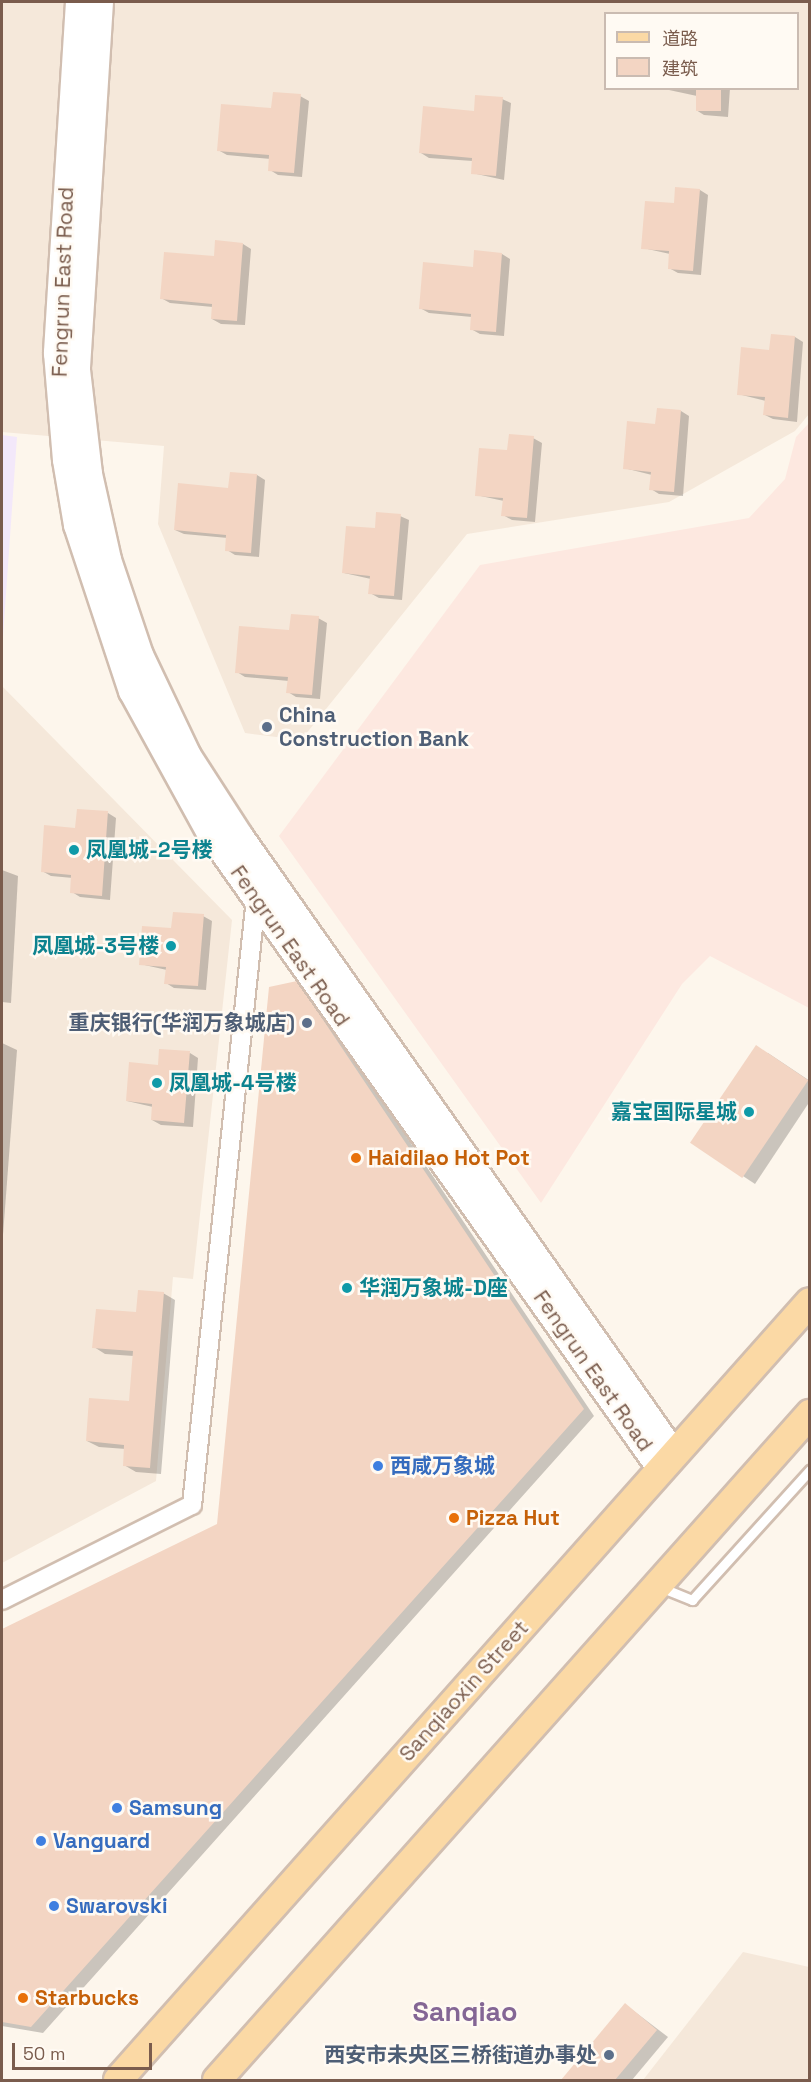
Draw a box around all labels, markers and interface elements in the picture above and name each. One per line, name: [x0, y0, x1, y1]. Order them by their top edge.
legend: [604, 12, 799, 90]
text: 道路: [662, 27, 698, 50]
text: 建筑: [662, 57, 698, 80]
street label: Fengrun East Road: [47, 186, 79, 378]
place label: China Construction Bank: [279, 702, 469, 752]
marker: China Construction Bank: [260, 720, 274, 734]
place label: 凤凰城-2号楼: [86, 837, 213, 863]
marker: 凤凰城-2号楼: [67, 843, 81, 857]
street label: Fengrun East Road: [225, 861, 355, 1031]
place label: 凤凰城-3号楼: [32, 933, 159, 959]
marker: 凤凰城-3号楼: [164, 939, 178, 953]
place label: 重庆银行(华润万象城店): [68, 1010, 295, 1036]
marker: 重庆银行(华润万象城店): [300, 1016, 314, 1030]
place label: 凤凰城-4号楼: [169, 1070, 296, 1096]
marker: 凤凰城-4号楼: [150, 1076, 164, 1090]
place label: 嘉宝国际星城: [611, 1099, 737, 1125]
marker: 嘉宝国际星城: [742, 1105, 756, 1119]
place label: Haidilao Hot Pot: [368, 1145, 530, 1171]
marker: Haidilao Hot Pot: [349, 1151, 363, 1165]
place label: 华润万象城-D座: [359, 1275, 508, 1301]
marker: 华润万象城-D座: [340, 1281, 354, 1295]
street label: Fengrun East Road: [528, 1286, 658, 1456]
place label: 西咸万象城: [390, 1453, 495, 1479]
marker: 西咸万象城: [371, 1459, 385, 1473]
place label: Pizza Hut: [466, 1505, 560, 1531]
marker: Pizza Hut: [447, 1511, 461, 1525]
street label: Sanqiaoxin Street: [394, 1615, 534, 1767]
place label: Samsung: [129, 1795, 222, 1821]
marker: Samsung: [110, 1801, 124, 1815]
place label: Vanguard: [53, 1828, 150, 1854]
marker: Vanguard: [34, 1834, 48, 1848]
place label: Swarovski: [66, 1893, 168, 1919]
marker: Swarovski: [47, 1899, 61, 1913]
place label: Starbucks: [35, 1985, 139, 2011]
marker: Starbucks: [16, 1991, 30, 2005]
district label: Sanqiao: [413, 1996, 517, 2028]
scale bar: [15, 2031, 154, 2069]
text: 50 m: [23, 2042, 65, 2065]
place label: 西安市未央区三桥街道办事处: [324, 2042, 597, 2068]
marker: 西安市未央区三桥街道办事处: [602, 2048, 616, 2062]

